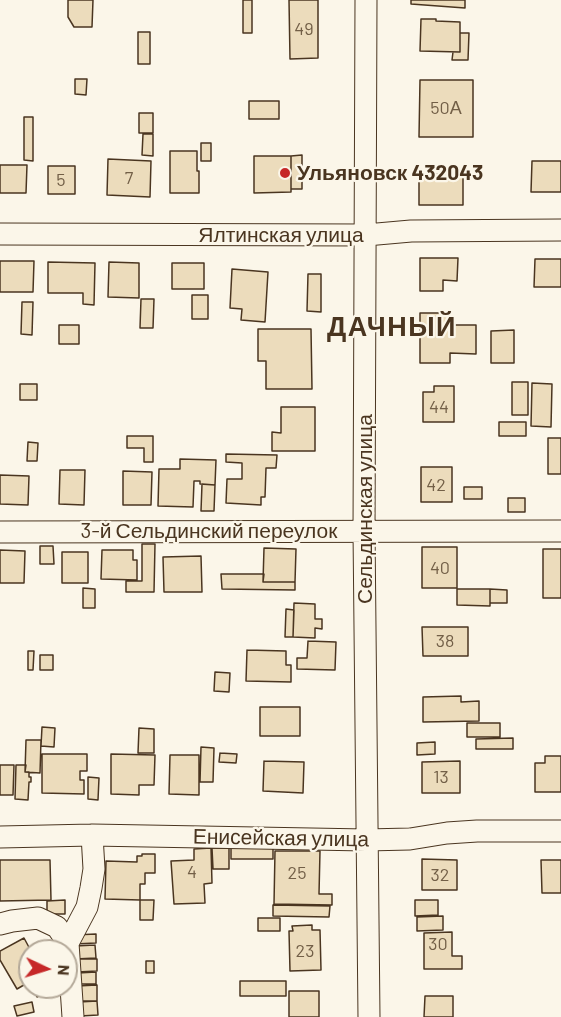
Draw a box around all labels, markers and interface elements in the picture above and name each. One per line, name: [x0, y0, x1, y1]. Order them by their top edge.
house number: 49: [294, 18, 314, 40]
house number: 50А: [430, 97, 462, 119]
place label: Ульяновск 432043: [297, 160, 483, 186]
marker: Ульяновск 432043: [278, 166, 292, 180]
house number: 7: [125, 167, 133, 189]
house number: 5: [56, 169, 66, 191]
street label: Ялтинская улица: [198, 222, 364, 248]
district label: ДАЧНЫЙ: [327, 311, 457, 343]
house number: 44: [429, 396, 449, 418]
street label: Сельдинская улица: [352, 414, 378, 604]
house number: 42: [426, 474, 446, 496]
street label: 3-й Сельдинский переулок: [81, 518, 337, 544]
house number: 40: [430, 557, 450, 579]
house number: 38: [436, 630, 454, 652]
house number: 13: [433, 766, 449, 788]
street label: Енисейская улица: [193, 824, 369, 852]
house number: 4: [187, 861, 197, 883]
house number: 25: [288, 862, 306, 884]
house number: 32: [431, 864, 449, 886]
house number: 30: [428, 933, 448, 955]
north arrow: [18, 939, 78, 999]
house number: 23: [296, 940, 314, 962]
text: N: [55, 964, 74, 976]

